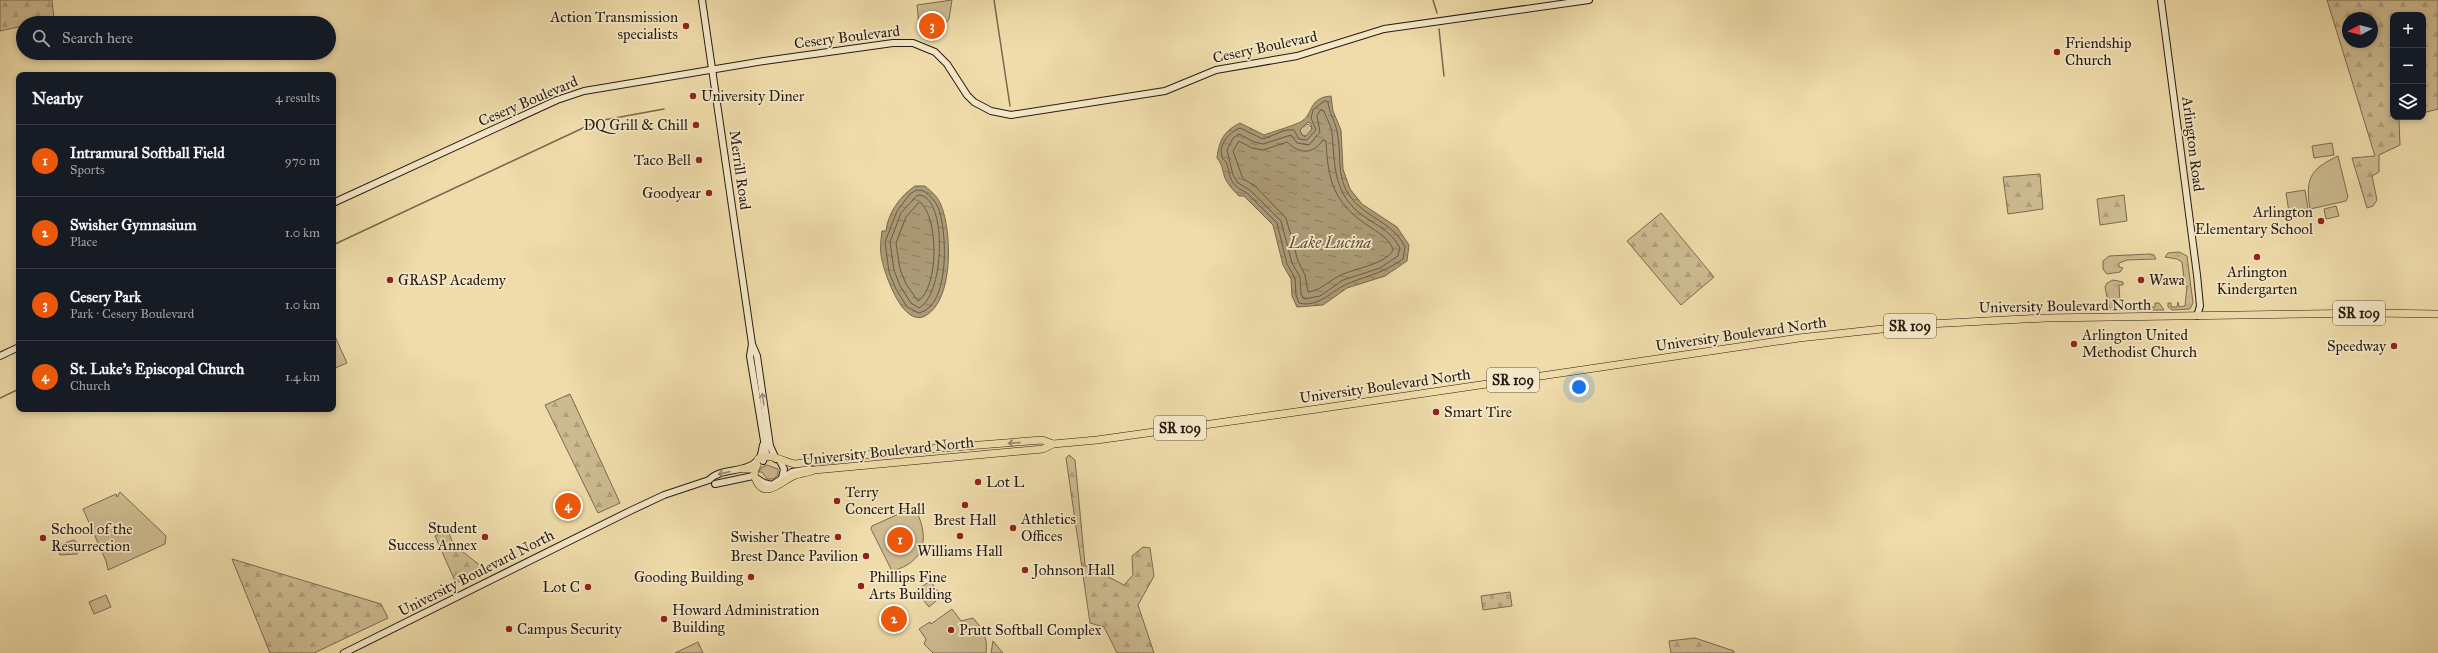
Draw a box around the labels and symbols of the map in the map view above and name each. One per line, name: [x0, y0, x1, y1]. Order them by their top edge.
place label: Action Transmission specialists: [549, 8, 678, 43]
pin: 3: [919, 11, 945, 41]
north arrow: [2342, 12, 2378, 48]
marker: Action Transmission specialists: [681, 21, 691, 31]
street label: Cesery Boulevard: [793, 22, 901, 52]
street label: Cesery Boulevard: [1211, 27, 1319, 67]
place label: Friendship Church: [2065, 34, 2131, 69]
marker: Friendship Church: [2052, 47, 2062, 57]
street label: Cesery Boulevard: [475, 72, 581, 130]
place label: University Diner: [701, 87, 805, 105]
marker: University Diner: [688, 91, 698, 101]
street label: Arlington Road: [2178, 95, 2208, 193]
place label: DQ Grill & Chill: [584, 116, 689, 134]
marker: DQ Grill & Chill: [691, 120, 701, 130]
street label: Merrill Road: [726, 129, 755, 211]
place label: Taco Bell: [634, 151, 692, 169]
marker: Taco Bell: [694, 155, 704, 165]
place label: Goodyear: [642, 184, 701, 202]
marker: Goodyear: [704, 188, 714, 198]
place label: Arlington Elementary School: [2195, 203, 2314, 238]
marker: Arlington Elementary School: [2316, 216, 2326, 226]
water label: Lake Lucina: [1288, 233, 1372, 252]
marker: Arlington Kindergarten: [2252, 252, 2262, 262]
place label: Arlington Kindergarten: [2217, 263, 2297, 298]
place label: GRASP Academy: [398, 271, 507, 289]
place label: Wawa: [2149, 271, 2186, 289]
marker: GRASP Academy: [385, 275, 395, 285]
marker: Wawa: [2136, 275, 2146, 285]
street label: University Boulevard North: [1979, 295, 2152, 317]
road number: SR 109: [2333, 301, 2385, 325]
street label: University Boulevard North: [1654, 313, 1828, 355]
road number: SR 109: [1884, 314, 1936, 338]
place label: Arlington United Methodist Church: [2081, 326, 2198, 361]
place label: Speedway: [2327, 337, 2387, 355]
marker: Arlington United Methodist Church: [2069, 339, 2079, 349]
marker: Speedway: [2389, 341, 2399, 351]
street label: University Boulevard North: [1298, 365, 1472, 407]
road number: SR 109: [1487, 368, 1539, 392]
your location: [1569, 377, 1589, 397]
one-way arrow: [759, 393, 767, 406]
place label: Smart Tire: [1444, 403, 1512, 421]
marker: Smart Tire: [1431, 407, 1441, 417]
road number: SR 109: [1154, 416, 1206, 440]
street label: University Boulevard North: [801, 433, 975, 469]
one-way arrow: [1008, 439, 1021, 446]
one-way arrow: [718, 469, 731, 477]
place label: Lot L: [986, 473, 1024, 491]
marker: Lot L: [973, 477, 983, 487]
place label: Terry Concert Hall: [845, 483, 926, 518]
pin: 4: [555, 491, 581, 521]
marker: Terry Concert Hall: [832, 496, 842, 506]
marker: Brest Hall: [960, 500, 970, 510]
place label: Athletics Offices: [1020, 510, 1076, 545]
place label: Brest Hall: [933, 511, 997, 529]
place label: Student Success Annex: [388, 519, 478, 554]
place label: School of the Resurrection: [51, 520, 133, 555]
marker: Athletics Offices: [1008, 523, 1018, 533]
pin: 1: [887, 525, 913, 555]
street label: University Boulevard North: [395, 526, 558, 620]
place label: Swisher Theatre: [730, 528, 830, 546]
marker: Williams Hall: [955, 531, 965, 541]
marker: Student Success Annex: [480, 532, 490, 542]
marker: Swisher Theatre: [833, 532, 843, 542]
marker: School of the Resurrection: [38, 533, 48, 543]
place label: Williams Hall: [917, 542, 1004, 560]
place label: Brest Dance Pavilion: [730, 547, 858, 565]
marker: Brest Dance Pavilion: [861, 551, 871, 561]
place label: Johnson Hall: [1031, 561, 1116, 580]
marker: Johnson Hall: [1020, 565, 1030, 575]
place label: Gooding Building: [634, 568, 744, 586]
place label: Phillips Fine Arts Building: [868, 568, 953, 603]
marker: Gooding Building: [746, 572, 756, 582]
place label: Lot C: [542, 578, 580, 596]
marker: Phillips Fine Arts Building: [856, 581, 866, 591]
marker: Lot C: [583, 582, 593, 592]
place label: Howard Administration Building: [672, 601, 819, 636]
pin: 2: [881, 604, 907, 634]
marker: Howard Administration Building: [659, 614, 669, 624]
place label: Campus Security: [517, 620, 623, 638]
place label: Prutt Softball Complex: [959, 621, 1102, 639]
marker: Campus Security: [504, 624, 514, 634]
marker: Prutt Softball Complex: [946, 625, 956, 635]

